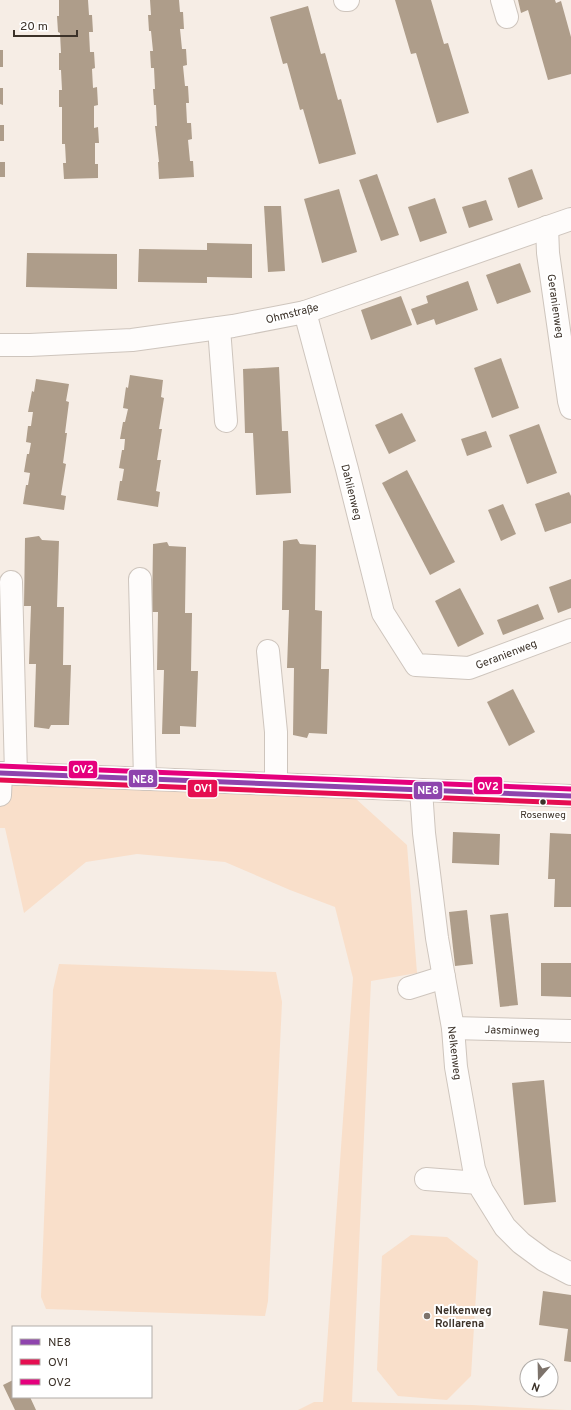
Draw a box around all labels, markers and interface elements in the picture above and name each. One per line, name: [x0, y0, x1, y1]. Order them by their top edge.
scale bar: [14, 12, 77, 38]
text: 20 m: [20, 19, 48, 35]
street label: Geranienweg: [544, 273, 566, 339]
street label: Ohmstraße: [264, 301, 320, 327]
street label: Dahlienweg: [337, 463, 365, 522]
street label: Geranienweg: [474, 637, 539, 673]
line badge: OV2: [68, 760, 98, 779]
text: OV2: [72, 763, 94, 777]
line badge: NE8: [128, 769, 158, 788]
text: NE8: [132, 773, 154, 787]
line badge: OV2: [473, 776, 503, 795]
line badge: OV1: [187, 779, 218, 798]
text: OV2: [477, 780, 499, 794]
line badge: NE8: [413, 781, 443, 800]
text: OV1: [193, 782, 213, 796]
text: NE8: [417, 784, 439, 798]
marker: Rosenweg: [538, 797, 548, 807]
place label: Rosenweg: [520, 809, 566, 822]
street label: Jasminweg: [484, 1023, 540, 1039]
street label: Nelkenweg: [444, 1025, 464, 1081]
place label: Nelkenweg Rollarena: [435, 1304, 492, 1331]
marker: Nelkenweg Rollarena: [422, 1311, 432, 1321]
legend: [12, 1326, 152, 1398]
text: NE8: [48, 1335, 71, 1351]
text: OV1: [48, 1355, 68, 1371]
north arrow: [519, 1358, 559, 1398]
text: OV2: [48, 1375, 71, 1391]
text: N: [530, 1379, 542, 1394]

